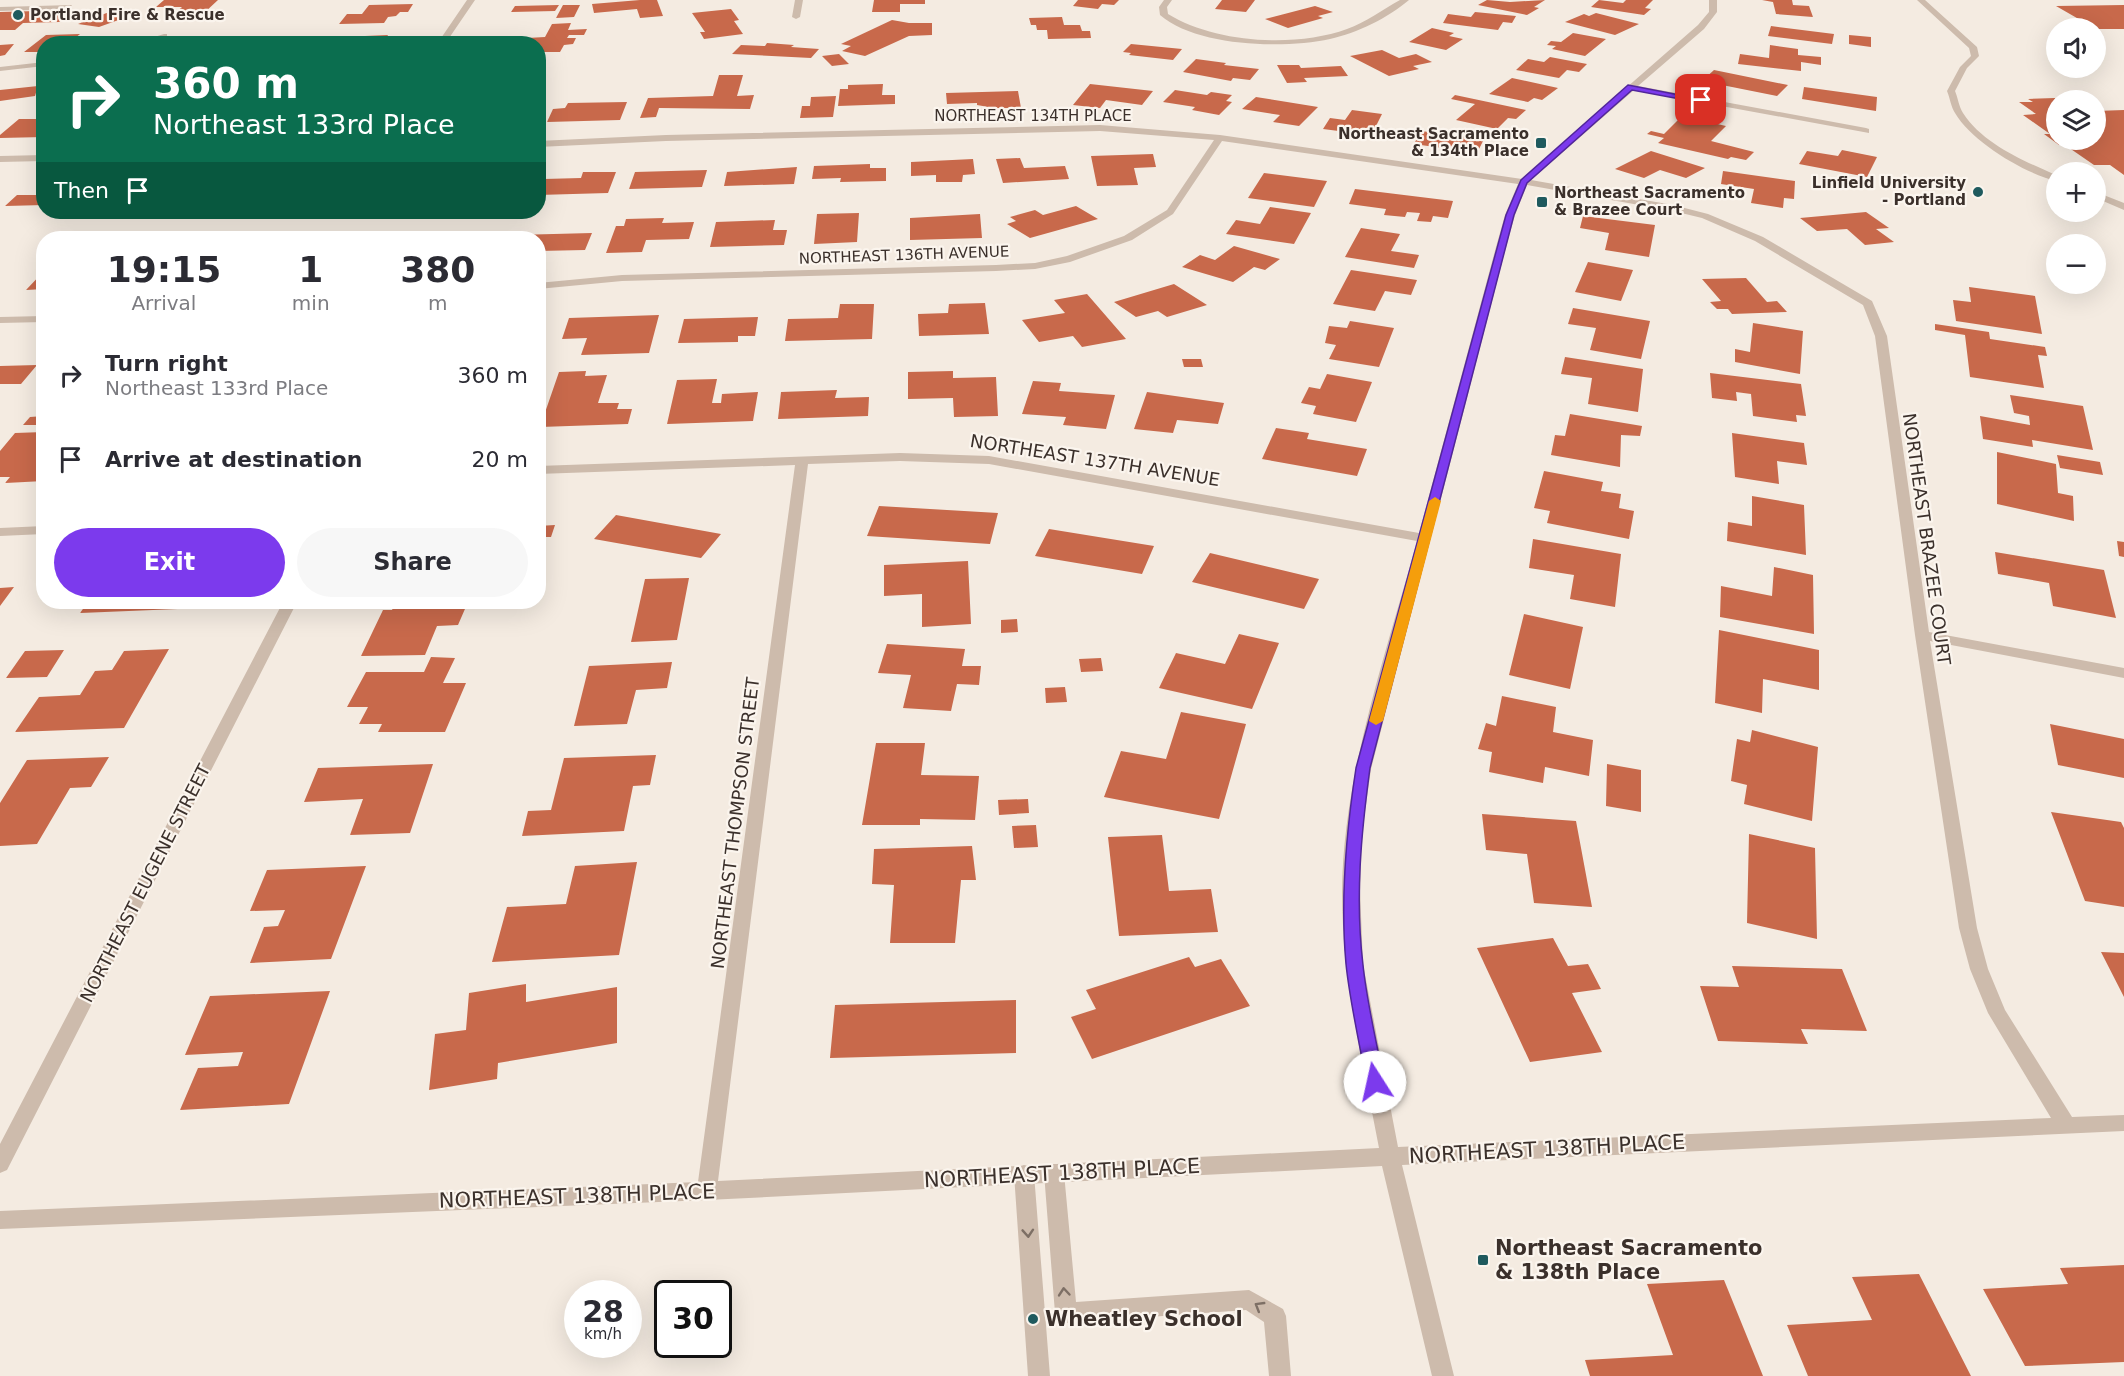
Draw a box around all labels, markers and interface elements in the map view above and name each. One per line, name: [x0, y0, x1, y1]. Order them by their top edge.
place label: Portland Fire & Rescue: [30, 6, 225, 24]
marker: Portland Fire & Rescue: [11, 8, 25, 22]
map controls: [2046, 18, 2106, 294]
button: sound: [2046, 18, 2106, 78]
text: 360 m: [153, 59, 299, 108]
icon: right: [54, 60, 132, 138]
pin: [1675, 74, 1726, 125]
icon: arrive: [1684, 83, 1717, 116]
button: layers: [2046, 90, 2106, 150]
street label: NORTHEAST 134TH PLACE: [934, 107, 1132, 125]
text: Northeast 133rd Place: [153, 109, 455, 140]
place label: Northeast Sacramento & 134th Place: [1338, 125, 1529, 160]
marker: Northeast Sacramento & 134th Place: [1534, 136, 1548, 150]
button: +: [2046, 162, 2106, 222]
icon: arrive: [121, 174, 154, 207]
place label: Linfield University - Portland: [1812, 174, 1966, 209]
text: Then: [54, 178, 109, 203]
place label: Northeast Sacramento & Brazee Court: [1554, 184, 1745, 219]
marker: Linfield University - Portland: [1971, 185, 1985, 199]
marker: Northeast Sacramento & Brazee Court: [1535, 195, 1549, 209]
button: −: [2046, 234, 2106, 294]
street label: NORTHEAST 136TH AVENUE: [798, 242, 1010, 268]
text: 19:15: [107, 249, 221, 290]
text: 1: [298, 249, 323, 290]
text: 380: [400, 249, 475, 290]
text: Arrival: [131, 291, 196, 315]
text: min: [292, 291, 330, 315]
text: m: [428, 291, 448, 315]
text: Turn right: [105, 351, 228, 376]
icon: right: [54, 359, 87, 392]
text: 360 m: [458, 363, 528, 388]
text: Northeast 133rd Place: [105, 376, 328, 400]
street label: NORTHEAST BRAZEE COURT: [1899, 412, 1955, 667]
street label: NORTHEAST 137TH AVENUE: [969, 430, 1221, 490]
icon: arrive: [54, 443, 87, 476]
text: Arrive at destination: [105, 447, 362, 472]
text: 20 m: [472, 447, 528, 472]
button: Exit: [54, 528, 285, 597]
button: Share: [297, 528, 528, 597]
street label: NORTHEAST THOMPSON STREET: [707, 675, 763, 970]
street label: NORTHEAST EUGENE STREET: [76, 760, 215, 1006]
position arrow: [1343, 1050, 1407, 1114]
street label: NORTHEAST 138TH PLACE: [1408, 1130, 1686, 1168]
street label: NORTHEAST 138TH PLACE: [923, 1154, 1201, 1192]
street label: NORTHEAST 138TH PLACE: [438, 1179, 716, 1213]
one-way arrow: [1022, 1228, 1035, 1237]
place label: Northeast Sacramento & 138th Place: [1495, 1236, 1762, 1284]
marker: Northeast Sacramento & 138th Place: [1476, 1253, 1490, 1267]
speed limit sign: 30: [654, 1280, 732, 1358]
one-way arrow: [1058, 1287, 1071, 1297]
text: 28: [582, 1294, 624, 1329]
one-way arrow: [1255, 1302, 1265, 1314]
place label: Wheatley School: [1045, 1307, 1243, 1331]
marker: Wheatley School: [1026, 1312, 1040, 1326]
text: km/h: [584, 1325, 622, 1343]

